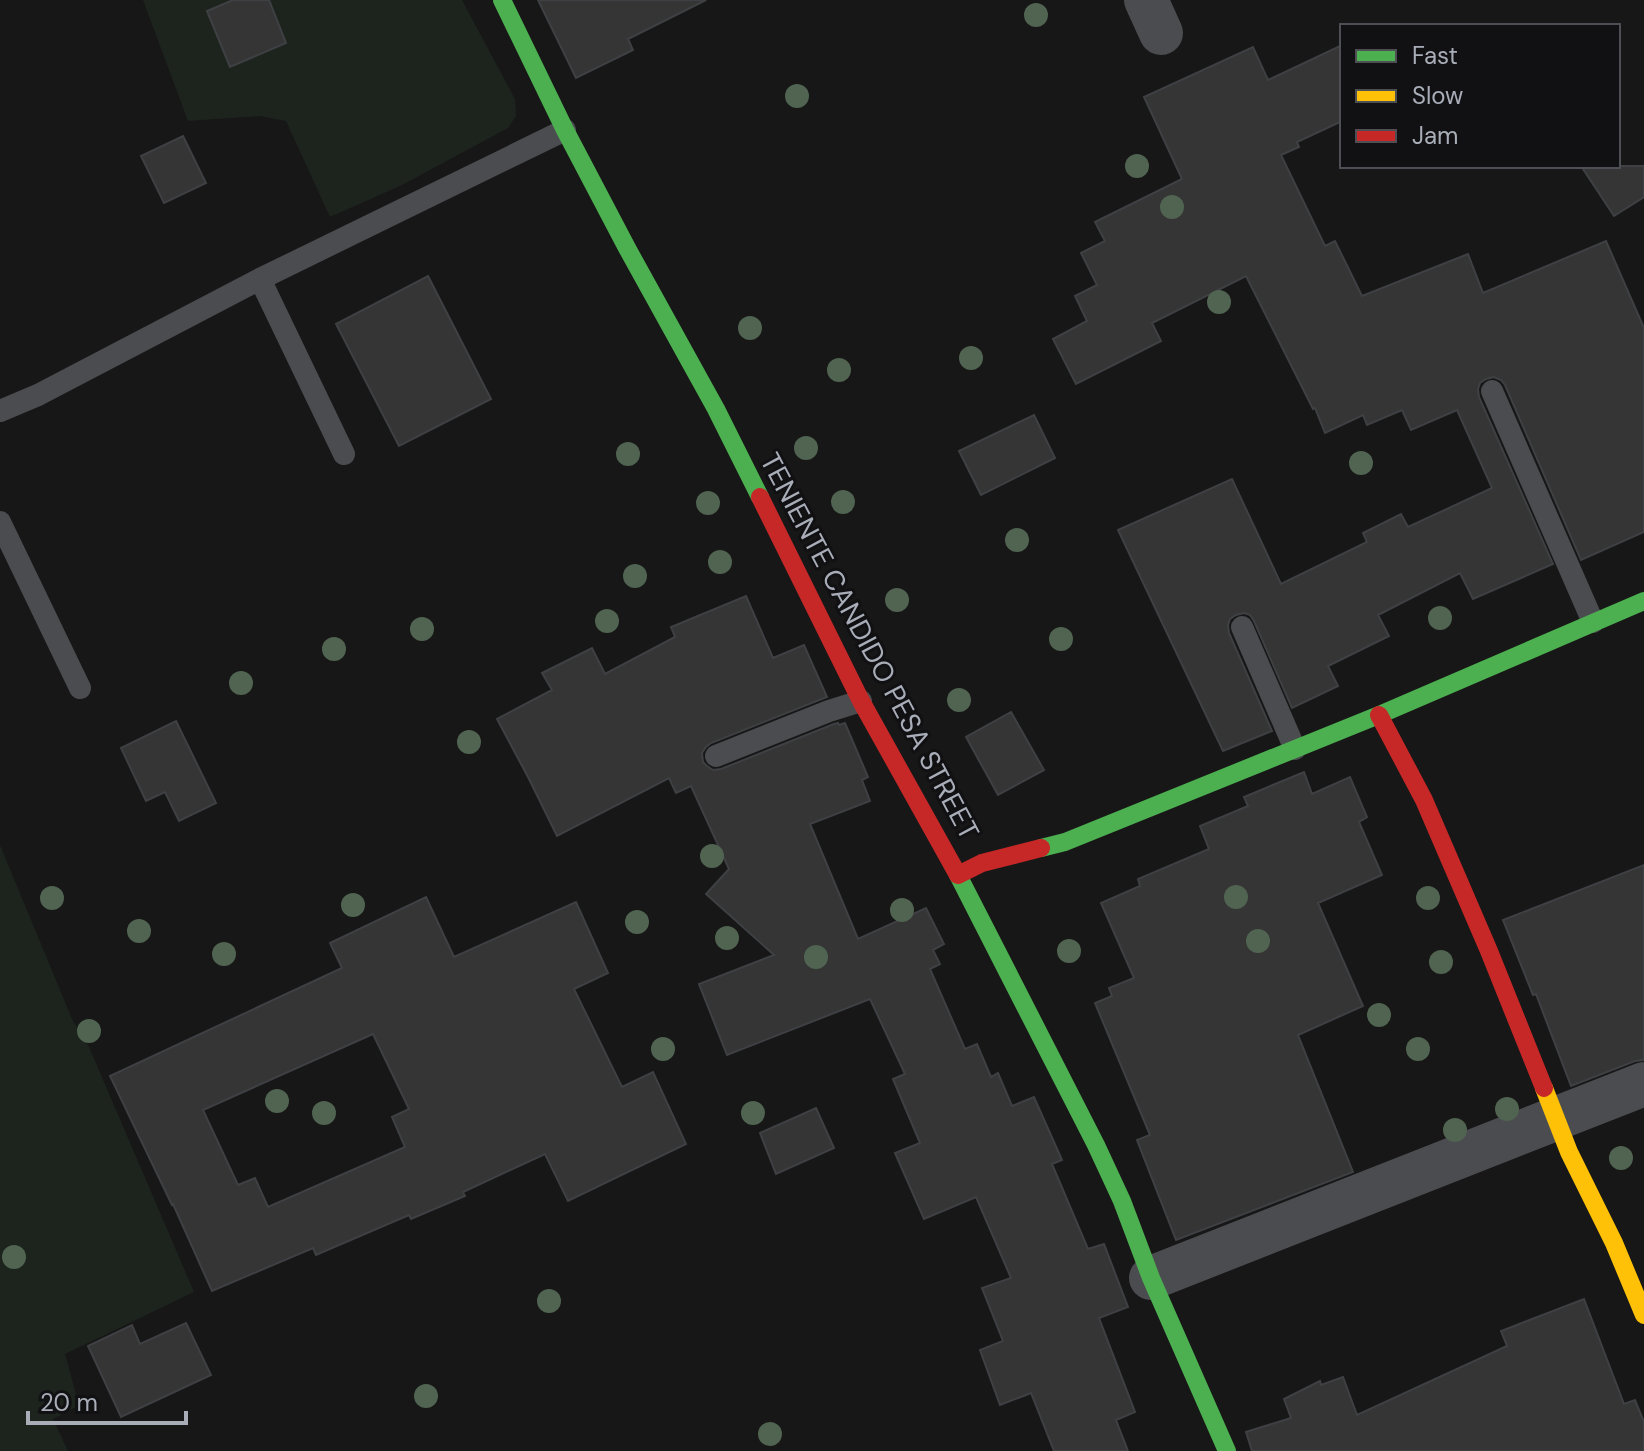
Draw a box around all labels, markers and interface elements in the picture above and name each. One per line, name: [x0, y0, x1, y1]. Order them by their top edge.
legend: [1340, 24, 1620, 168]
text: Fast: [1412, 40, 1458, 71]
text: Slow: [1412, 80, 1463, 111]
text: Jam: [1412, 120, 1458, 151]
street label: TENIENTE CANDIDO PESA STREET: [752, 446, 988, 846]
scale bar: [28, 1375, 186, 1425]
text: 20 m: [40, 1387, 98, 1418]

